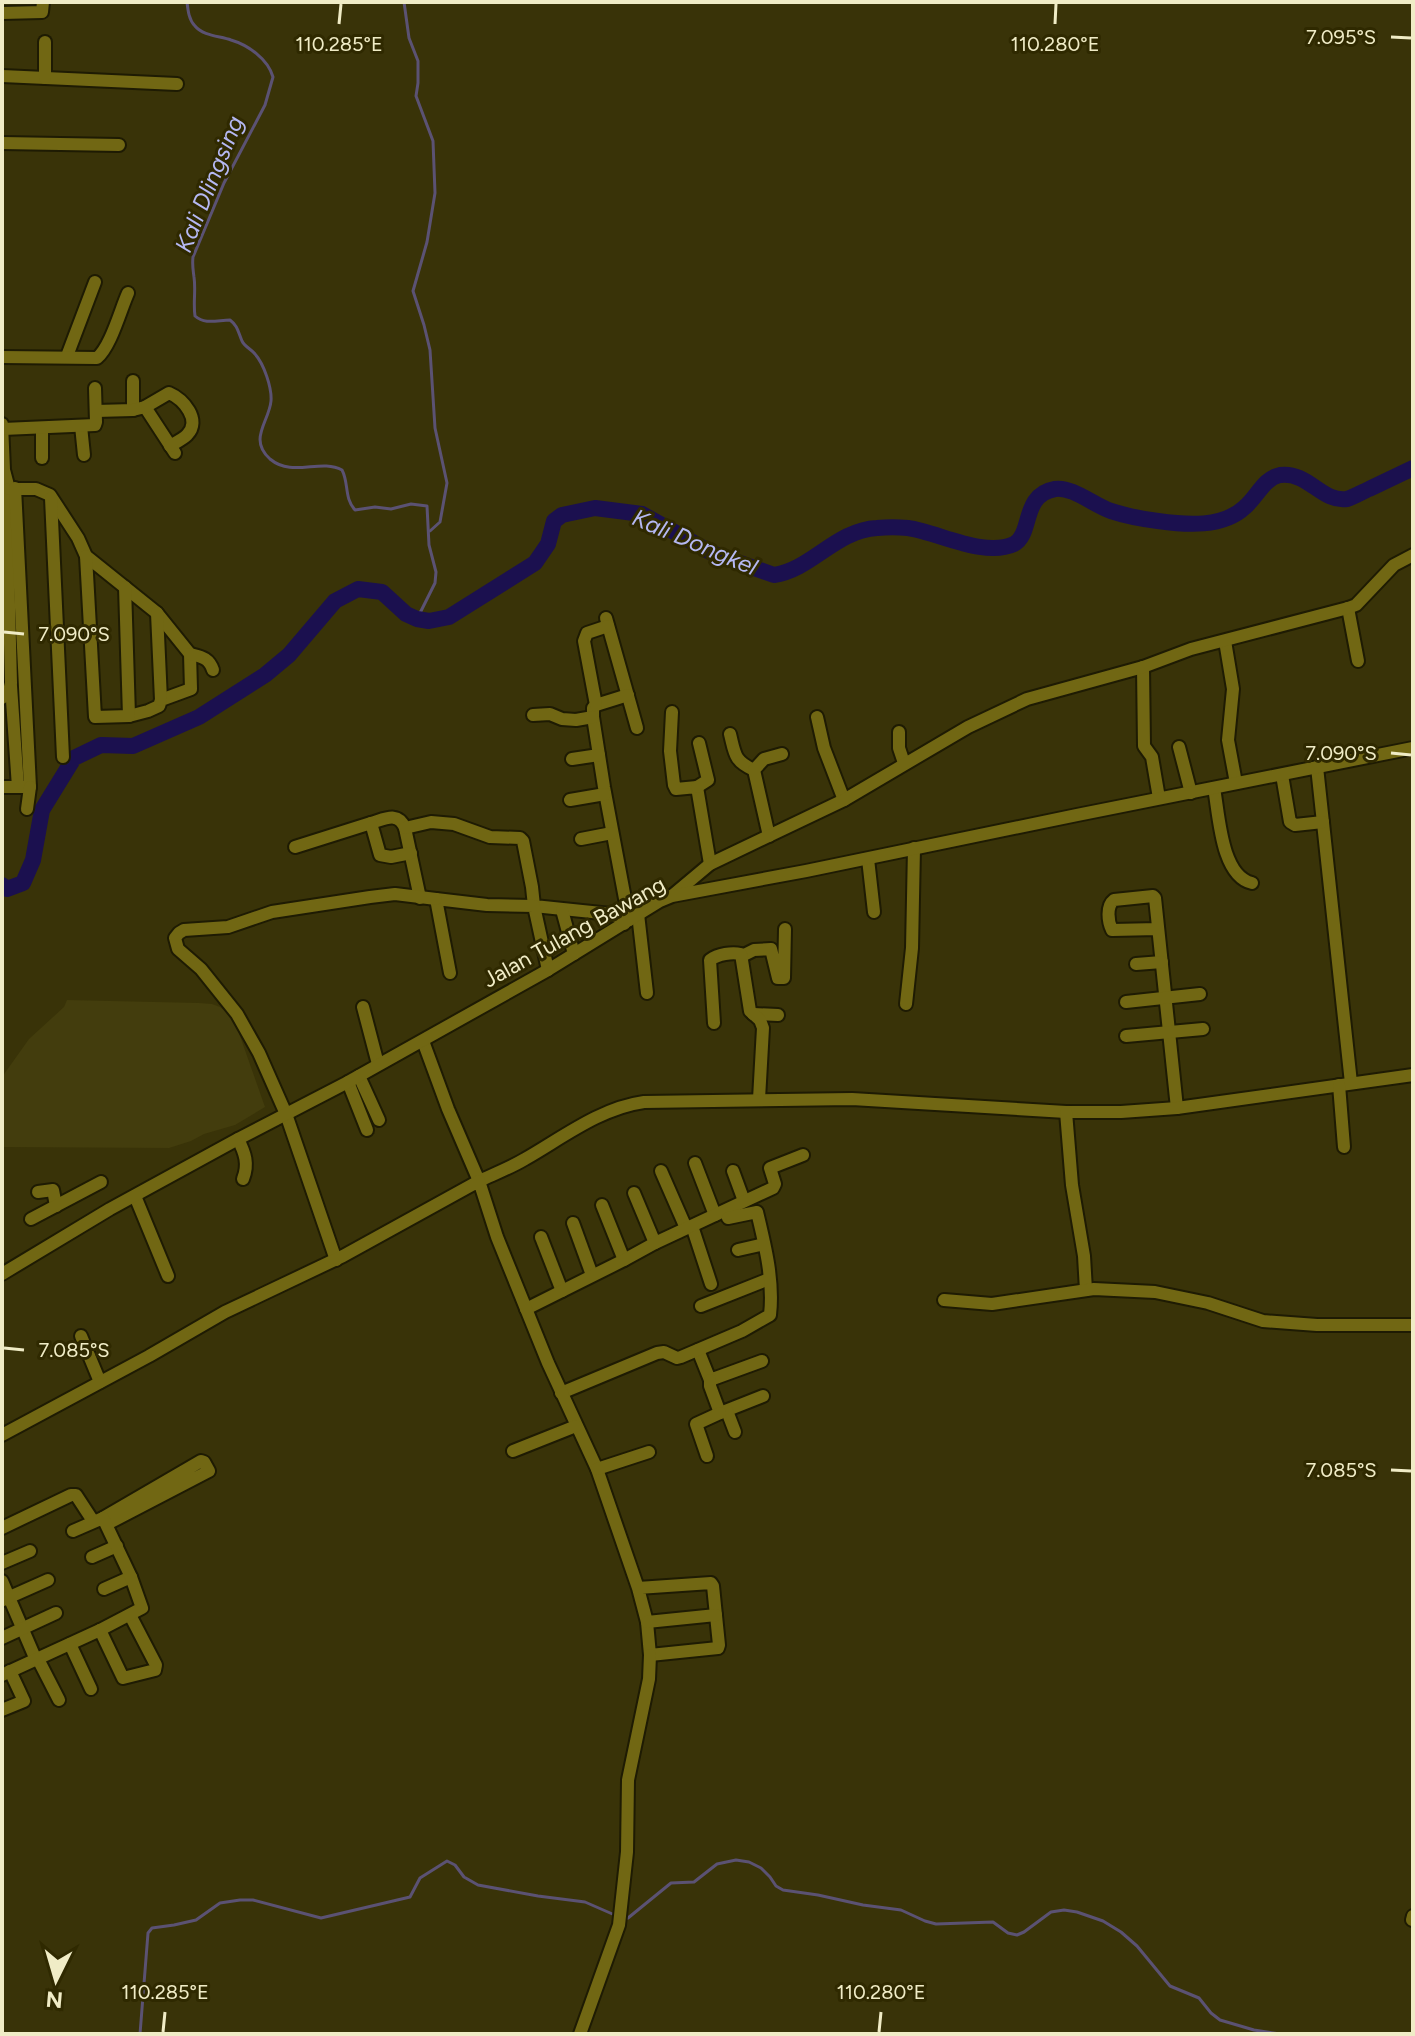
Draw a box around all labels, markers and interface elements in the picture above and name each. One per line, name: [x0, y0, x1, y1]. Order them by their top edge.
text: 7.095°S: [1306, 25, 1376, 49]
text: 110.285°E: [295, 32, 383, 56]
text: 110.280°E: [1011, 32, 1100, 56]
water label: Kali Dlingsing: [168, 112, 250, 256]
water label: Kali Dongkel: [628, 503, 763, 582]
text: 7.090°S: [38, 622, 110, 646]
text: 7.090°S: [1305, 741, 1377, 765]
street label: Jalan Tulang Bawang: [478, 871, 670, 993]
text: 7.085°S: [38, 1338, 110, 1362]
text: 7.085°S: [1305, 1458, 1377, 1482]
north arrow: [16, 1940, 96, 2020]
text: 110.285°E: [121, 1980, 209, 2004]
text: 110.280°E: [837, 1980, 926, 2004]
text: N: [45, 1985, 64, 2014]

